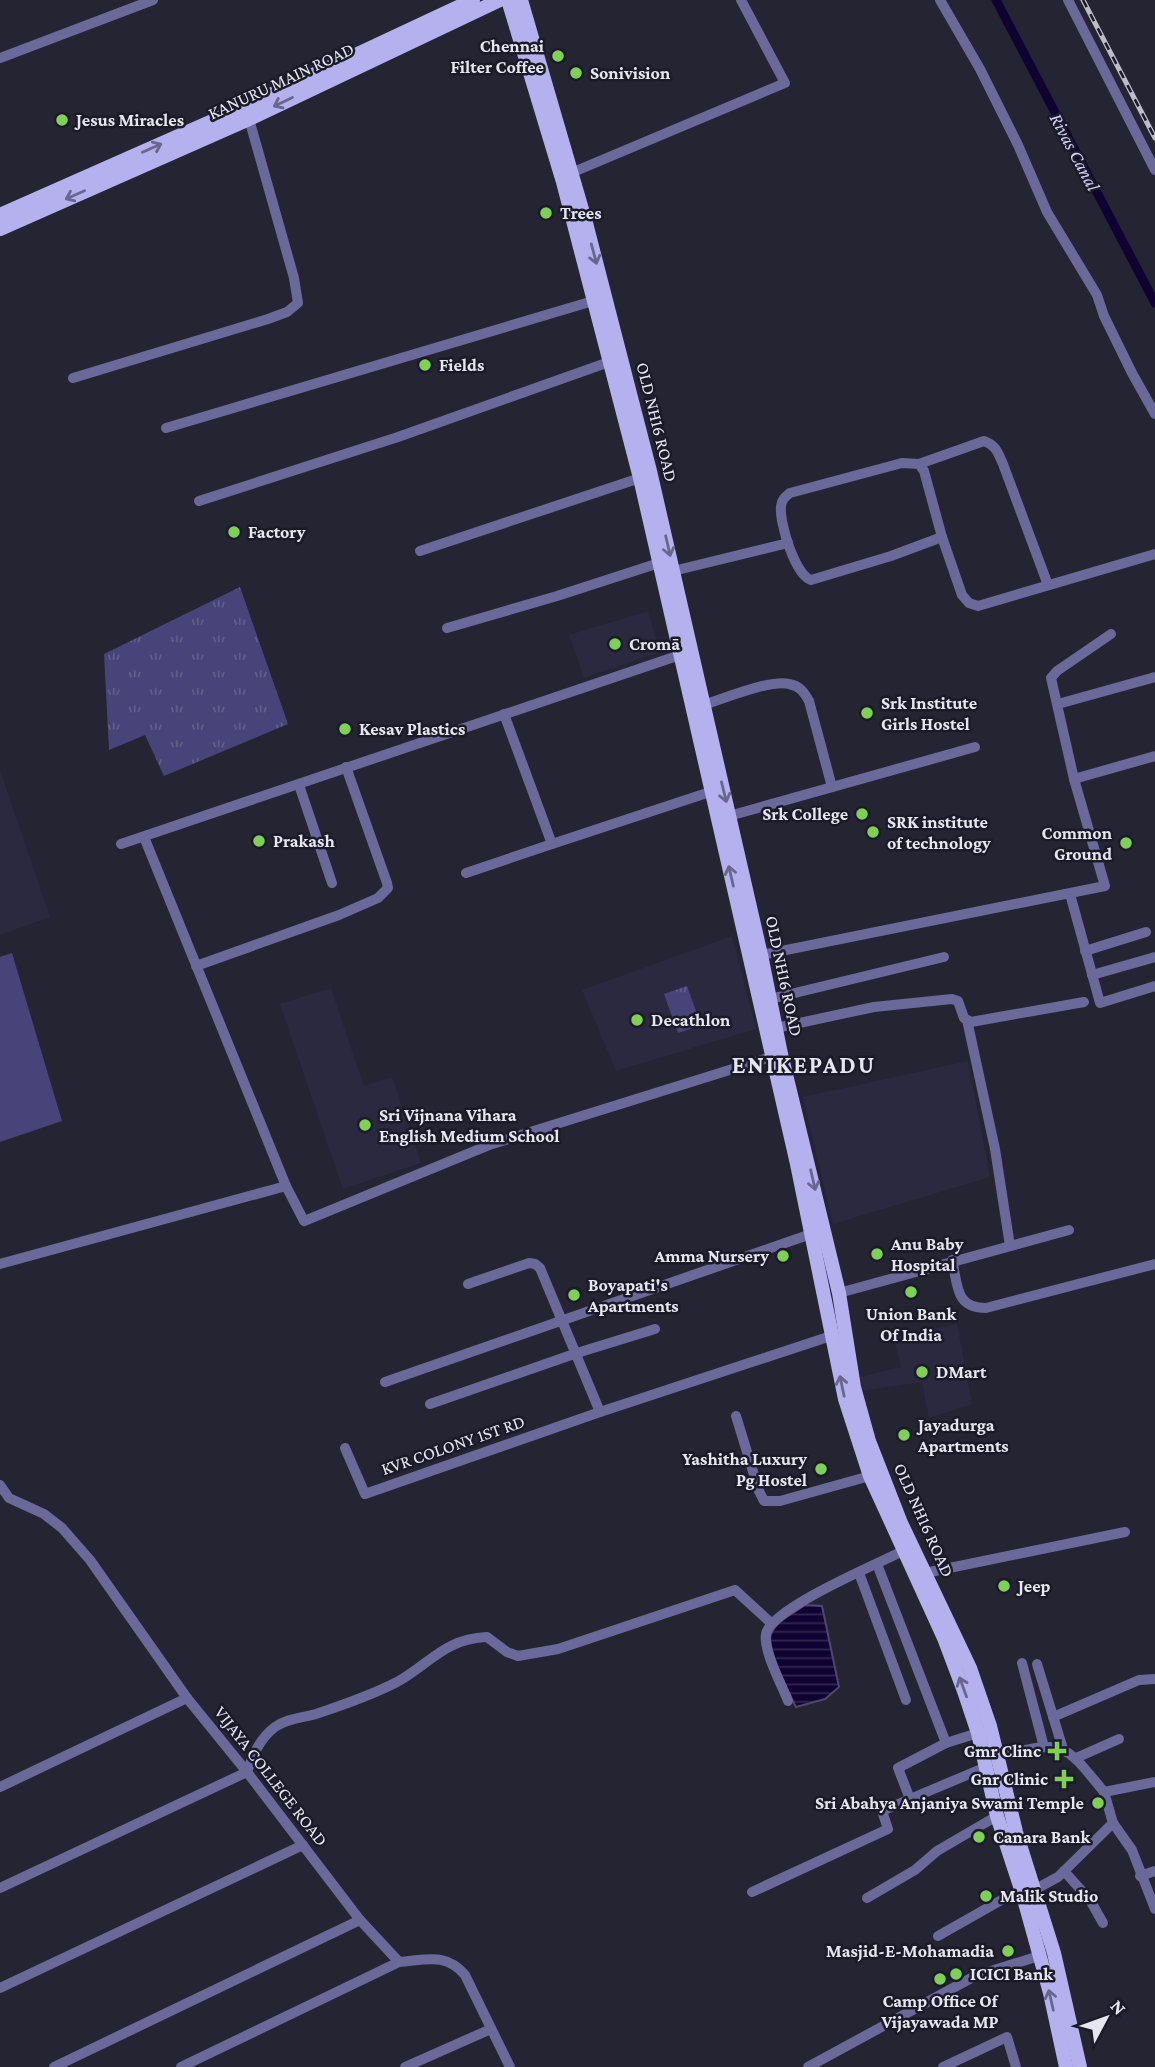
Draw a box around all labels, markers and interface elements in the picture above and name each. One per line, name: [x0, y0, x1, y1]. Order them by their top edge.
place label: Chennai Filter Coffee: [451, 36, 545, 77]
street label: KANURU MAIN ROAD: [205, 38, 357, 124]
marker: Chennai Filter Coffee: [550, 48, 566, 64]
place label: Sonivision: [590, 63, 671, 83]
marker: Sonivision: [568, 65, 584, 81]
one-way arrow: [273, 96, 294, 110]
place label: Jesus Miracles: [74, 110, 184, 130]
water label: Rivas Canal: [1046, 110, 1104, 195]
marker: Jesus Miracles: [54, 112, 70, 128]
one-way arrow: [141, 140, 162, 153]
one-way arrow: [65, 189, 87, 202]
place label: Trees: [560, 203, 602, 223]
marker: Trees: [538, 205, 554, 221]
one-way arrow: [588, 242, 601, 265]
place label: Fields: [439, 355, 484, 375]
marker: Fields: [417, 357, 433, 373]
street label: OLD NH16 ROAD: [632, 360, 682, 484]
place label: Factory: [248, 522, 306, 542]
marker: Factory: [226, 524, 242, 540]
one-way arrow: [662, 534, 675, 557]
place label: Cromā: [629, 634, 680, 654]
marker: Cromā: [607, 636, 623, 652]
place label: Srk Institute Girls Hostel: [881, 693, 977, 734]
marker: Srk Institute Girls Hostel: [859, 705, 875, 721]
place label: Kesav Plastics: [359, 719, 465, 739]
marker: Kesav Plastics: [337, 721, 353, 737]
one-way arrow: [718, 780, 731, 802]
place label: Srk College: [762, 804, 848, 824]
marker: Srk College: [854, 806, 870, 822]
place label: SRK institute of technology: [887, 812, 991, 853]
place label: Common Ground: [1042, 823, 1113, 864]
marker: SRK institute of technology: [865, 824, 881, 840]
place label: Prakash: [273, 831, 335, 851]
marker: Prakash: [251, 833, 267, 849]
marker: Common Ground: [1118, 835, 1134, 851]
one-way arrow: [723, 865, 737, 888]
street label: OLD NH16 ROAD: [761, 914, 807, 1038]
place label: Decathlon: [651, 1010, 731, 1030]
marker: Decathlon: [629, 1012, 645, 1028]
district label: ENIKEPADU: [732, 1051, 876, 1078]
place label: Sri Vijnana Vihara English Medium School: [379, 1105, 560, 1146]
marker: Sri Vijnana Vihara English Medium School: [357, 1117, 373, 1133]
one-way arrow: [807, 1168, 820, 1191]
place label: Anu Baby Hospital: [890, 1234, 964, 1275]
place label: Amma Nursery: [653, 1246, 769, 1266]
marker: Anu Baby Hospital: [869, 1246, 885, 1262]
marker: Amma Nursery: [775, 1248, 791, 1264]
place label: Boyapati's Apartments: [587, 1275, 679, 1316]
marker: Union Bank Of India: [903, 1284, 919, 1300]
marker: Boyapati's Apartments: [566, 1287, 582, 1303]
place label: Union Bank Of India: [866, 1304, 956, 1345]
place label: DMart: [936, 1362, 987, 1382]
marker: DMart: [914, 1364, 930, 1380]
one-way arrow: [834, 1375, 848, 1398]
street label: KVR COLONY 1ST RD: [378, 1411, 528, 1479]
place label: Jayadurga Apartments: [916, 1415, 1009, 1456]
marker: Jayadurga Apartments: [896, 1427, 912, 1443]
place label: Yashitha Luxury Pg Hostel: [682, 1449, 807, 1490]
street label: OLD NH16 ROAD: [890, 1460, 958, 1580]
marker: Yashitha Luxury Pg Hostel: [813, 1461, 829, 1477]
place label: Jeep: [1016, 1576, 1051, 1596]
marker: Jeep: [996, 1578, 1012, 1594]
one-way arrow: [955, 1677, 968, 1699]
street label: VIJAYA COLLEGE ROAD: [210, 1702, 332, 1850]
place label: Gmr Clinc: [964, 1741, 1041, 1761]
marker: Gmr Clinc: [1047, 1741, 1067, 1761]
place label: Gnr Clinic: [970, 1769, 1048, 1789]
marker: Gnr Clinic: [1054, 1769, 1074, 1789]
place label: Sri Abahya Anjaniya Swami Temple: [815, 1793, 1084, 1814]
marker: Sri Abahya Anjaniya Swami Temple: [1090, 1795, 1106, 1811]
place label: Canara Bank: [993, 1827, 1091, 1847]
marker: Canara Bank: [971, 1829, 987, 1845]
place label: Malik Studio: [1000, 1886, 1098, 1906]
marker: Malik Studio: [978, 1888, 994, 1904]
place label: Masjid-E-Mohamadia: [826, 1941, 994, 1962]
marker: Masjid-E-Mohamadia: [1000, 1943, 1016, 1959]
place label: ICICI Bank: [970, 1964, 1053, 1984]
marker: ICICI Bank: [948, 1966, 964, 1982]
marker: Camp Office Of Vijayawada MP: [932, 1971, 948, 1987]
north arrow: [1071, 1983, 1141, 2053]
one-way arrow: [1044, 1989, 1058, 2012]
place label: Camp Office Of Vijayawada MP: [880, 1991, 999, 2033]
text: N: [1106, 1995, 1131, 2019]

